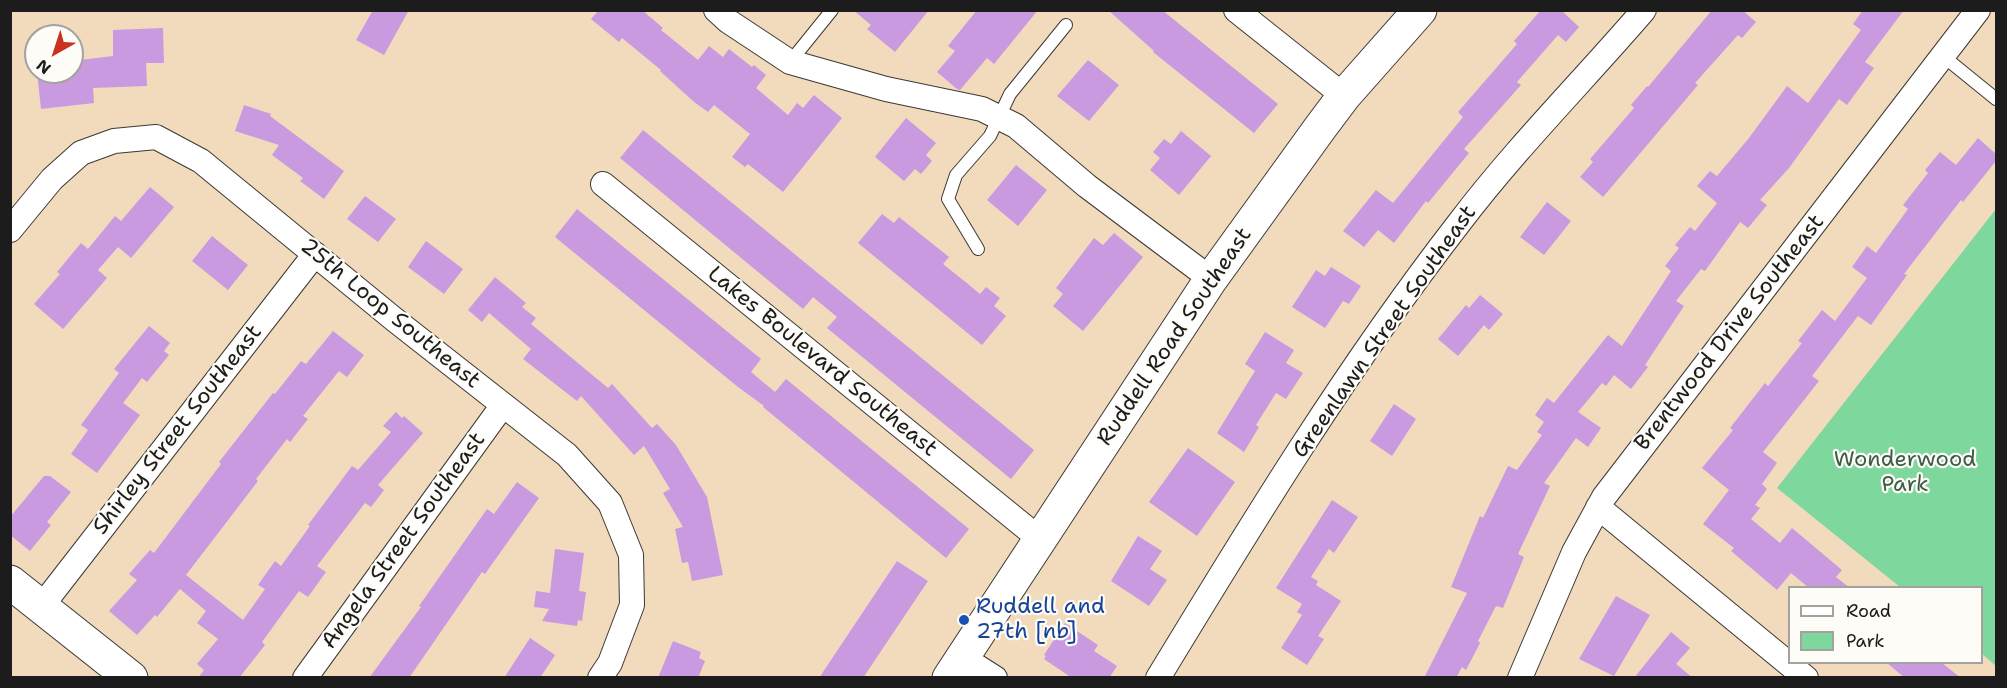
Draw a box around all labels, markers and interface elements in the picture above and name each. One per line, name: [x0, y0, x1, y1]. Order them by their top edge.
north arrow: [24, 24, 84, 84]
text: N: [32, 55, 55, 79]
street label: Greenlawn Street Southeast: [1288, 201, 1482, 463]
street label: Brentwood Drive Southeast: [1630, 210, 1830, 456]
street label: Ruddell Road Southeast: [1092, 223, 1258, 451]
street label: 25th Loop Southeast: [295, 233, 485, 395]
street label: Lakes Boulevard Southeast: [702, 261, 942, 463]
street label: Shirley Street Southeast: [88, 320, 268, 540]
street label: Angela Street Southeast: [317, 428, 491, 654]
park label: Wonderwood Park: [1834, 447, 1976, 499]
legend: [1788, 586, 1983, 664]
place label: Ruddell and 27th [nb]: [976, 594, 1105, 646]
text: Road: [1846, 599, 1891, 623]
marker: Ruddell and 27th [nb]: [957, 613, 971, 627]
text: Park: [1846, 629, 1885, 653]

